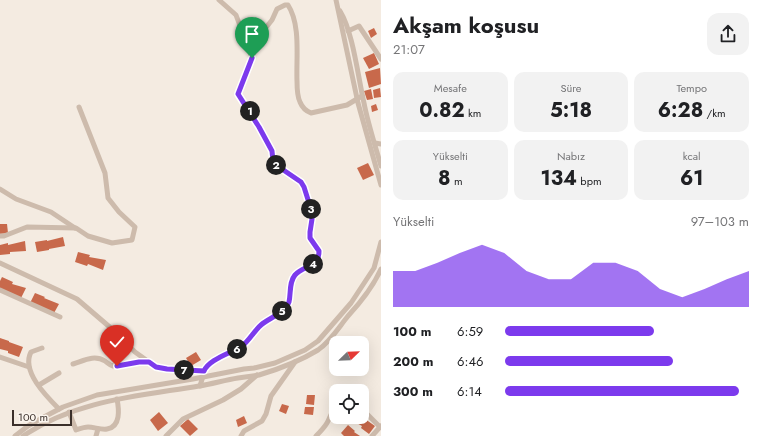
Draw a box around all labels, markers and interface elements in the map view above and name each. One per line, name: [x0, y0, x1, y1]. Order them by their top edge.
text: Akşam koşusu: [393, 9, 539, 41]
button: share: [707, 13, 749, 55]
pin: [235, 17, 269, 58]
icon: arrive: [241, 23, 263, 45]
text: 21:07: [393, 40, 425, 59]
text: Mesafe: [434, 80, 467, 96]
text: Süre: [560, 80, 582, 96]
text: Tempo: [676, 80, 707, 96]
text: 0.82: [419, 96, 465, 125]
text: 5:18: [550, 96, 592, 125]
text: 6:28: [658, 96, 703, 125]
pin: 1: [240, 101, 260, 121]
text: 1: [247, 103, 253, 119]
text: km: [465, 105, 481, 121]
text: /km: [703, 105, 726, 121]
text: Yükselti: [433, 148, 468, 164]
text: Nabız: [557, 148, 585, 164]
text: kcal: [683, 148, 701, 164]
pin: 2: [266, 155, 286, 175]
text: 2: [272, 157, 280, 173]
text: 8: [438, 164, 451, 193]
text: 134: [541, 164, 577, 193]
text: 61: [680, 164, 703, 193]
text: m: [451, 173, 463, 189]
text: bpm: [577, 173, 601, 189]
pin: 3: [301, 199, 321, 219]
text: 3: [308, 201, 314, 217]
text: Yükselti: [393, 212, 434, 231]
text: 97–103 m: [691, 212, 749, 231]
pin: 4: [303, 254, 323, 274]
text: 4: [309, 256, 317, 272]
pin: 5: [272, 301, 292, 321]
text: 5: [278, 303, 286, 319]
text: 100 m: [393, 322, 431, 341]
text: 6:59: [457, 322, 483, 341]
pin: [100, 325, 134, 366]
icon: check: [106, 331, 128, 353]
north arrow: [329, 336, 369, 376]
map controls: [329, 336, 369, 424]
pin: 6: [227, 339, 247, 359]
text: 6: [233, 341, 241, 357]
text: 200 m: [393, 352, 433, 371]
text: 6:46: [457, 352, 483, 371]
pin: 7: [174, 360, 194, 380]
text: 7: [181, 362, 187, 378]
text: 300 m: [393, 382, 433, 401]
text: 6:14: [457, 382, 482, 401]
button: locate: [329, 384, 369, 424]
scale bar: [12, 408, 72, 427]
text: 100 m: [18, 409, 48, 425]

